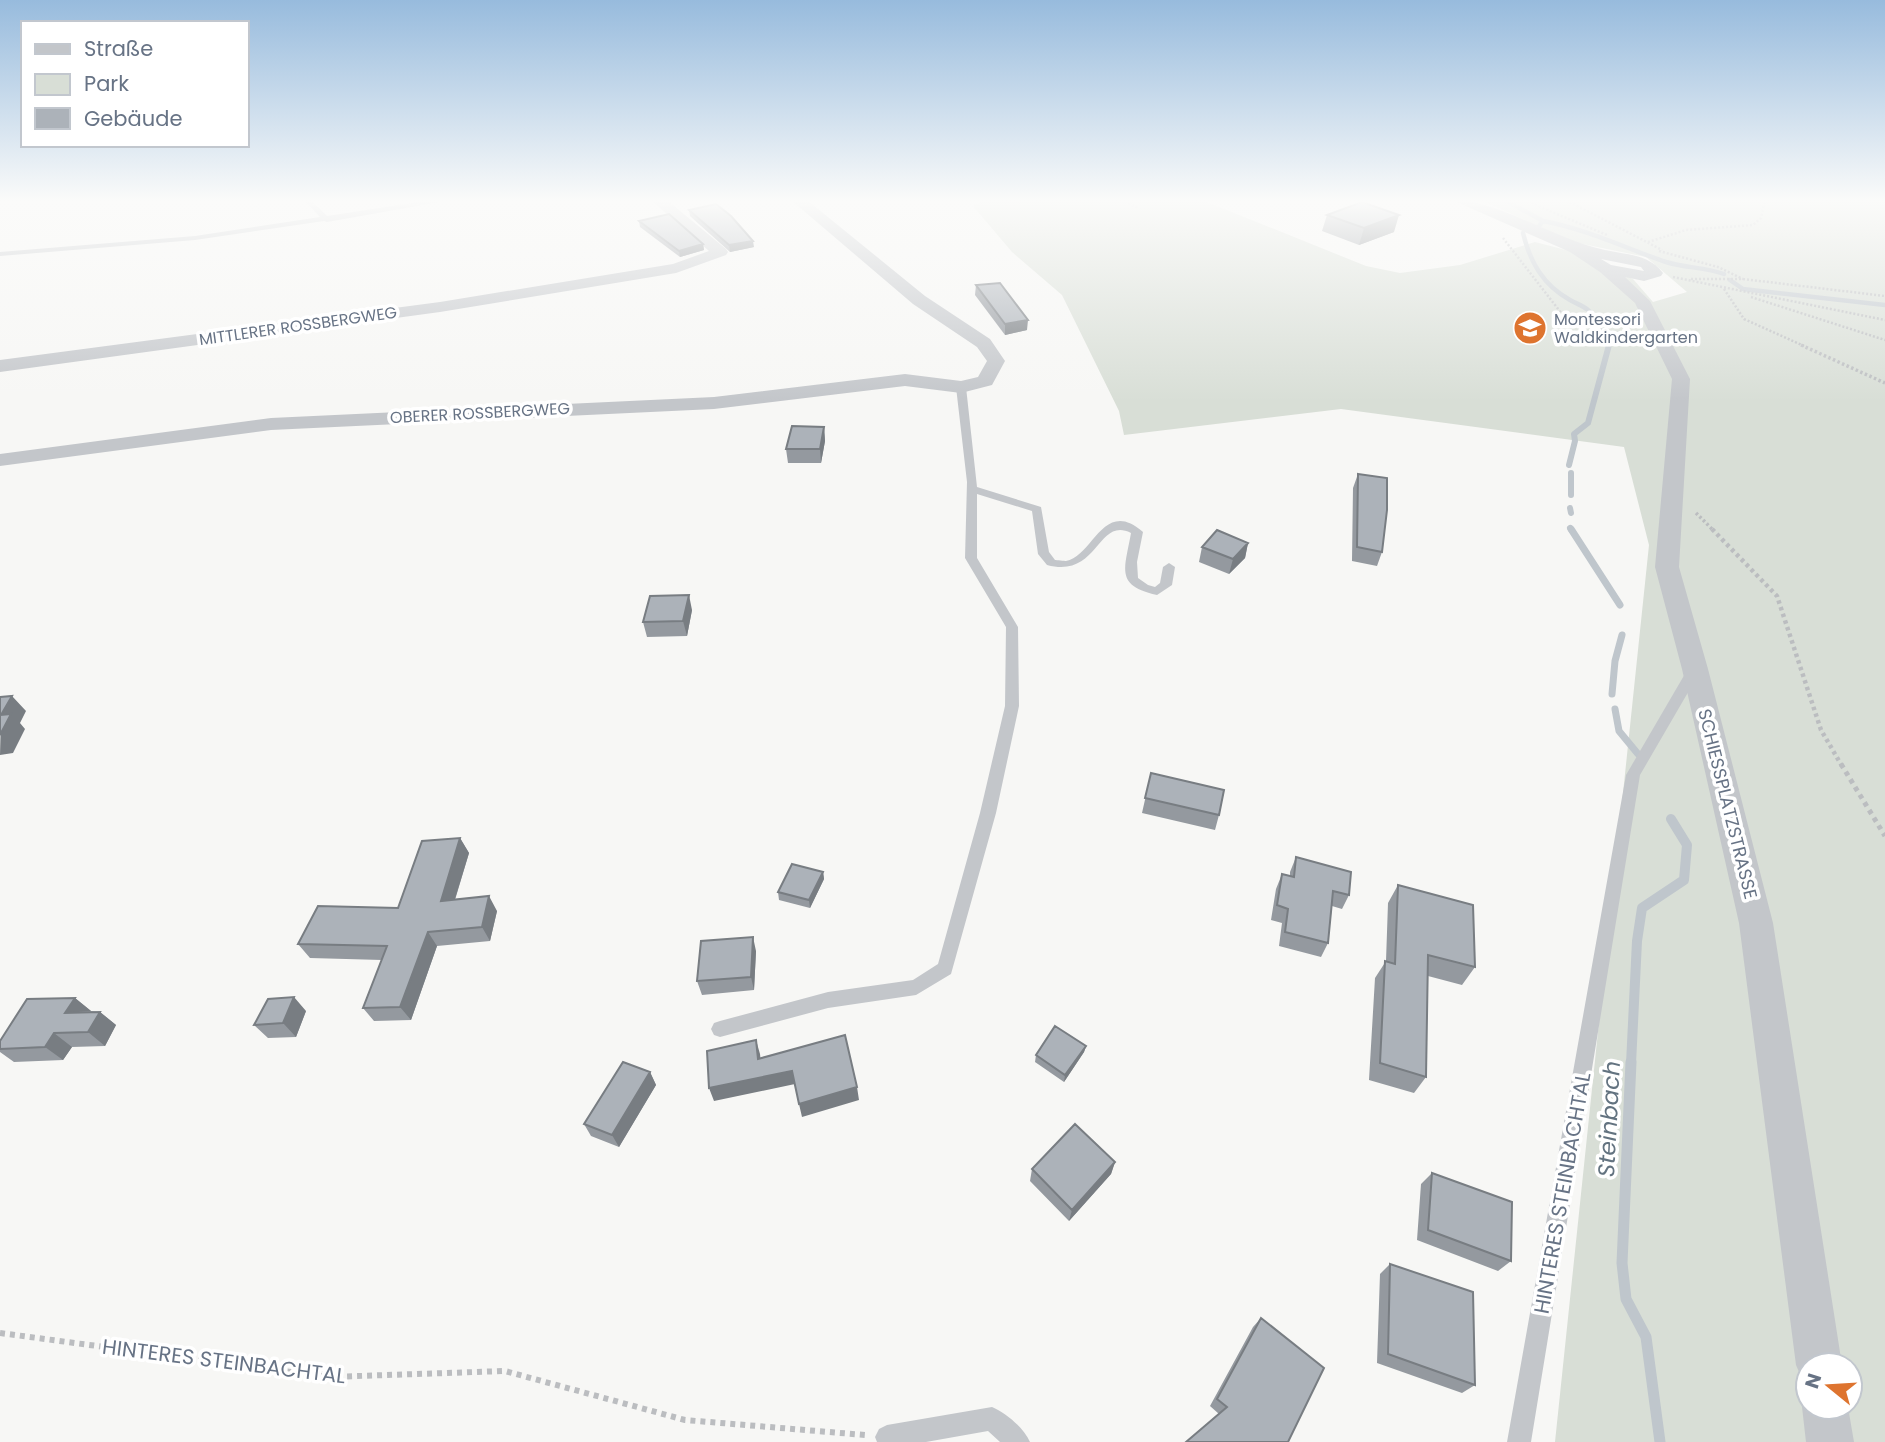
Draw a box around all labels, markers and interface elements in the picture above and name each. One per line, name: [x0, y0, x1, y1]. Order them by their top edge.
legend: [21, 21, 248, 147]
text: Straße: [84, 34, 153, 63]
text: Park: [84, 69, 129, 98]
text: Gebäude: [84, 104, 182, 133]
street label: MITTLERER ROSSBERGWEG: [198, 301, 398, 351]
place label: Montessori Waldkindergarten: [1554, 308, 1698, 349]
school or university icon: Montessori Waldkindergarten: [1511, 309, 1549, 347]
street label: OBERER ROSSBERGWEG: [389, 397, 571, 429]
street label: SCHIESSPLATZSTRASSE: [1692, 706, 1764, 902]
water label: Steinbach: [1590, 1060, 1628, 1178]
street label: HINTERES STEINBACHTAL: [1526, 1070, 1598, 1316]
street label: HINTERES STEINBACHTAL: [101, 1332, 347, 1390]
north arrow: [1794, 1351, 1864, 1421]
text: N: [1798, 1370, 1828, 1392]

